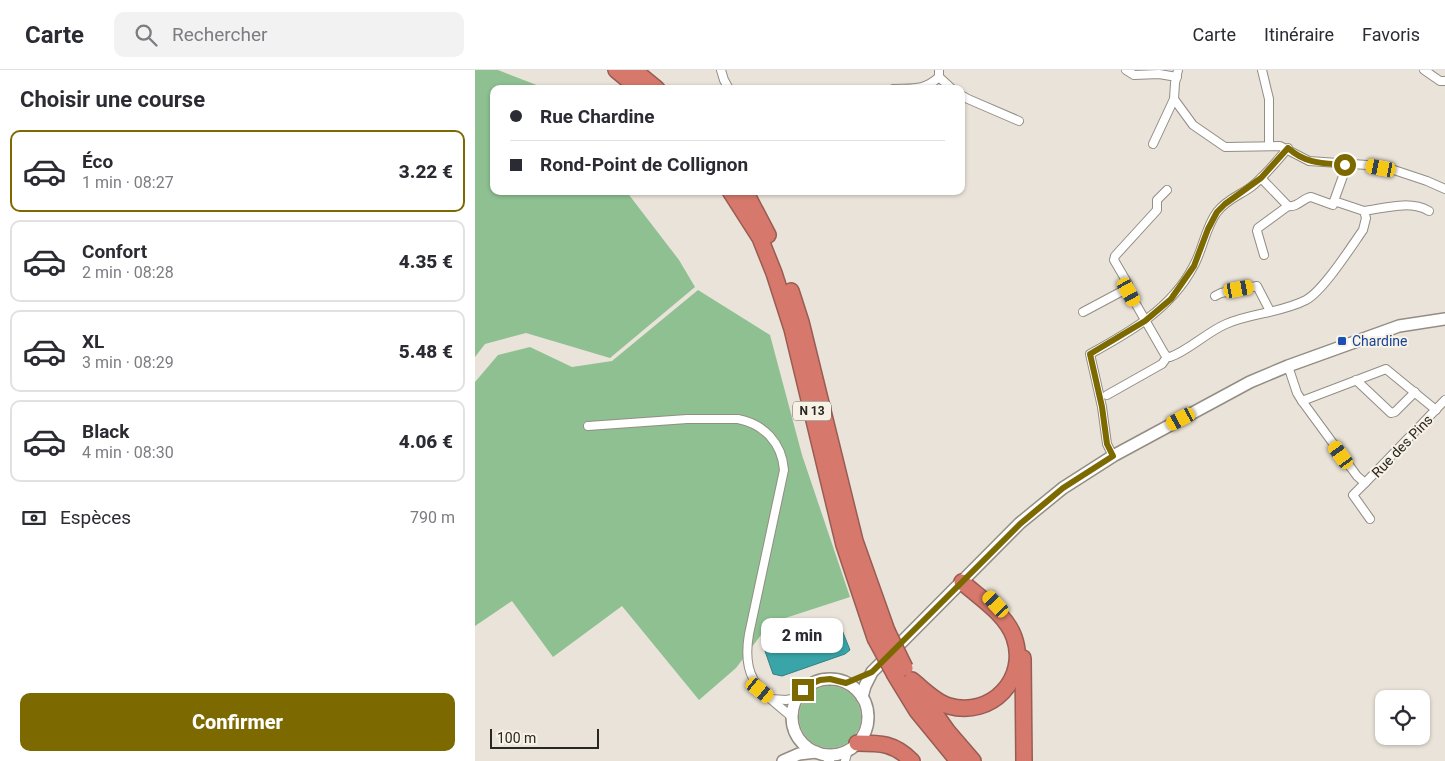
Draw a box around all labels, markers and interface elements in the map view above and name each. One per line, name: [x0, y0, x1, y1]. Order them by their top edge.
search box: [114, 12, 464, 57]
text: Carte: [25, 21, 84, 49]
icon: search: [132, 21, 160, 49]
text: Rechercher: [172, 23, 267, 46]
text: Carte: [1193, 24, 1236, 45]
text: Itinéraire: [1264, 24, 1334, 45]
text: Favoris: [1362, 24, 1420, 45]
text: Choisir une course: [20, 87, 205, 112]
text: Rue Chardine: [540, 105, 654, 128]
icon: car: [22, 149, 67, 194]
text: Éco: [82, 150, 113, 173]
text: Rond-Point de Collignon: [540, 153, 748, 176]
route start: [1334, 154, 1356, 176]
car: [1364, 158, 1397, 178]
text: 3.22 €: [399, 160, 453, 183]
text: 1 min · 08:27: [82, 173, 174, 192]
icon: car: [22, 239, 67, 284]
text: Confort: [82, 240, 147, 263]
text: 4.35 €: [399, 250, 453, 273]
text: 2 min · 08:28: [82, 263, 174, 282]
car: [1115, 275, 1142, 309]
car: [1222, 279, 1255, 299]
icon: car: [22, 329, 67, 374]
text: XL: [82, 330, 104, 353]
place label: Chardine: [1352, 333, 1408, 349]
marker: Chardine: [1336, 335, 1348, 347]
text: 5.48 €: [399, 340, 453, 363]
text: 3 min · 08:29: [82, 353, 174, 372]
road number: N 13: [793, 402, 831, 421]
car: [1164, 405, 1197, 433]
street label: Rue des Pins: [1368, 412, 1436, 480]
icon: car: [22, 419, 67, 464]
text: Black: [82, 420, 129, 443]
text: 4.06 €: [399, 430, 453, 453]
car: [1326, 438, 1355, 472]
text: 4 min · 08:30: [82, 443, 174, 462]
icon: cash: [20, 504, 48, 532]
text: Espèces: [60, 506, 131, 529]
text: 790 m: [410, 508, 455, 527]
car: [980, 588, 1011, 620]
callout: 2 min: [762, 618, 844, 652]
text: 2 min: [782, 626, 822, 645]
car: [743, 675, 776, 705]
route end: [792, 679, 814, 701]
map controls: [1375, 690, 1430, 745]
button: locate: [1375, 690, 1430, 745]
button: Confirmer: [20, 693, 455, 751]
scale bar: [490, 726, 599, 749]
text: 100 m: [497, 730, 536, 746]

